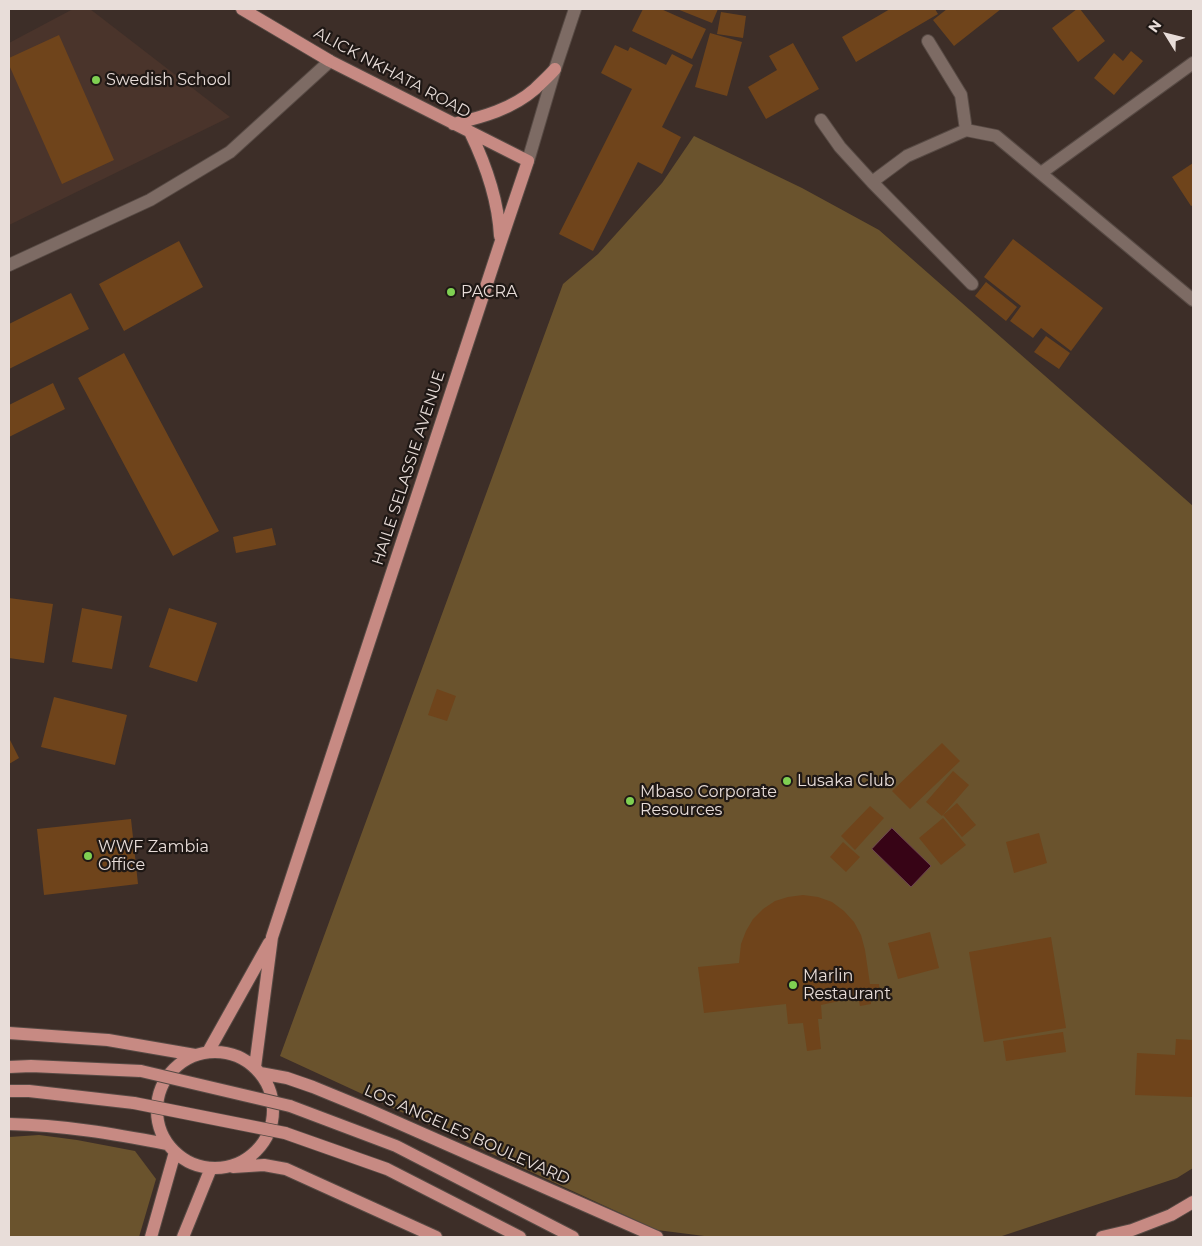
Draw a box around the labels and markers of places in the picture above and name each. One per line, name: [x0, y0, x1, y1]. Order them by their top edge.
place label: Swedish School: [106, 70, 231, 90]
marker: Swedish School: [90, 74, 102, 86]
place label: PACRA: [461, 282, 517, 302]
marker: PACRA: [445, 286, 457, 298]
place label: Lusaka Club: [797, 771, 895, 791]
marker: Lusaka Club: [781, 775, 793, 787]
place label: Mbaso Corporate Resources: [640, 782, 777, 820]
marker: Mbaso Corporate Resources: [624, 795, 636, 807]
place label: WWF Zambia Office: [98, 837, 209, 875]
marker: WWF Zambia Office: [82, 850, 94, 862]
place label: Marlin Restaurant: [803, 966, 891, 1004]
marker: Marlin Restaurant: [787, 979, 799, 991]

